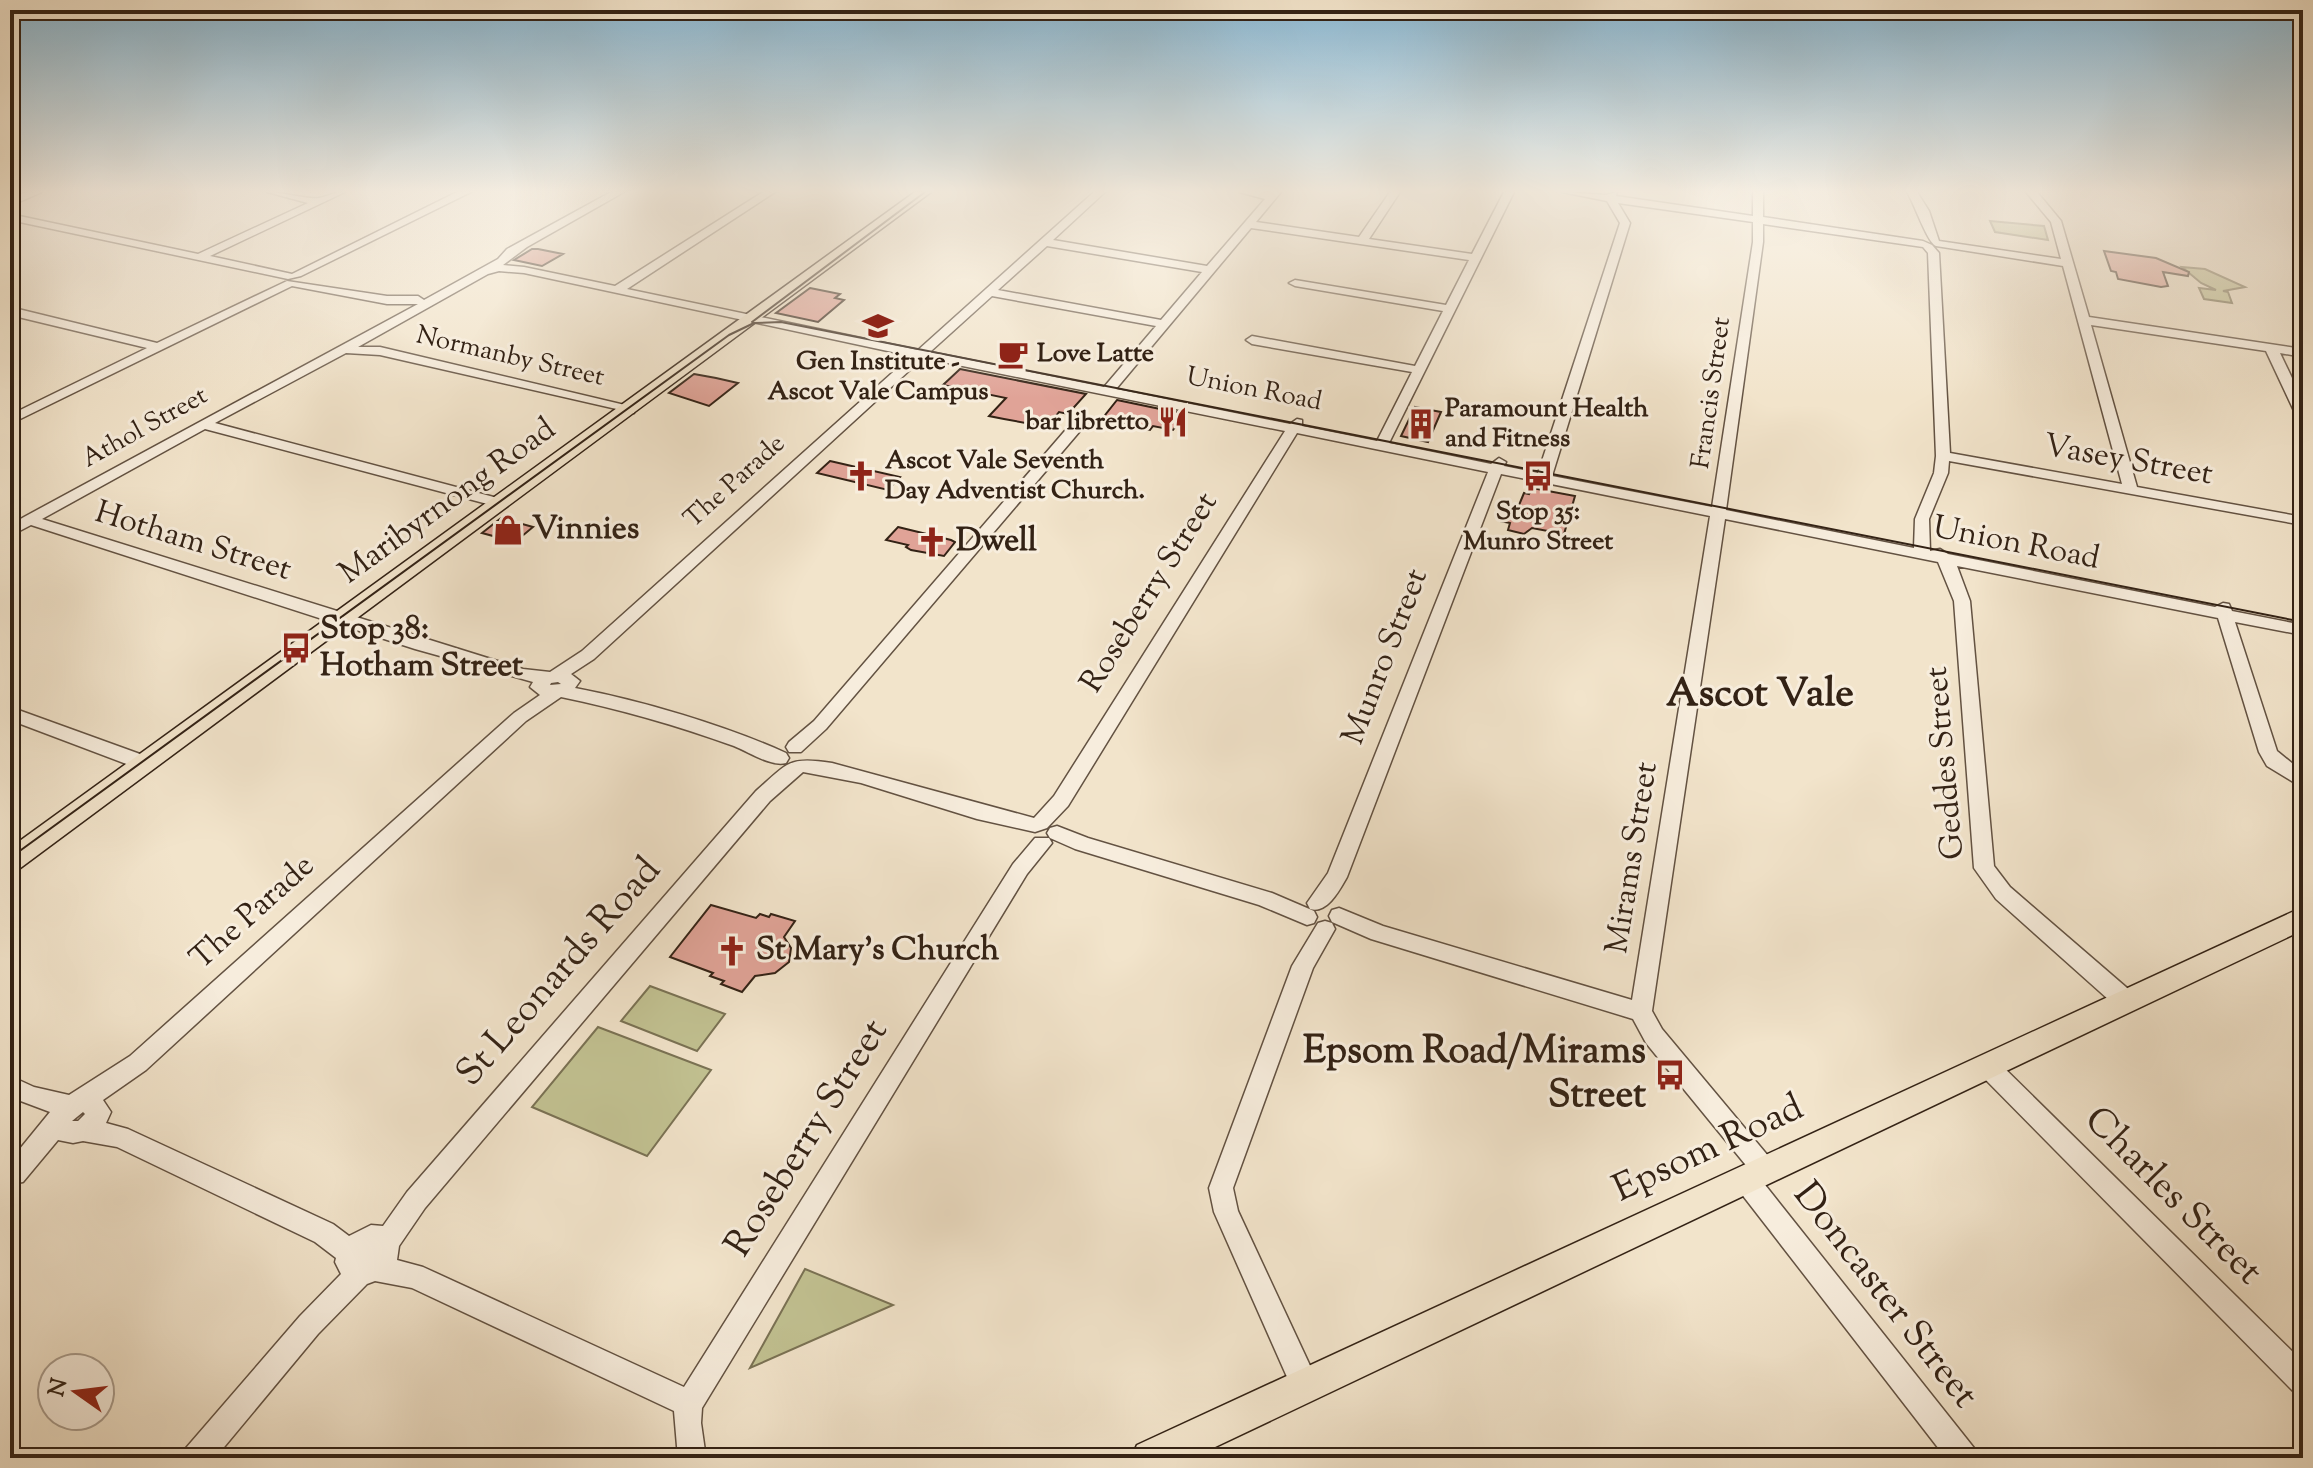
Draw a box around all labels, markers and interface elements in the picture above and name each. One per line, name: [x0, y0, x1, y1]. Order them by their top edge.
school or university icon: Gen Institute - Ascot Vale Campus: [861, 309, 895, 343]
street label: Francis Street: [1683, 315, 1741, 471]
street label: Normanby Street: [412, 317, 608, 397]
place label: Love Latte: [1037, 336, 1154, 373]
cafe icon: Love Latte: [996, 337, 1030, 371]
place label: Gen Institute - Ascot Vale Campus: [767, 344, 989, 411]
street label: Union Road: [1183, 359, 1325, 421]
street label: Athol Street: [75, 378, 215, 478]
place label: Paramount Health and Fitness: [1445, 391, 1649, 458]
place label: bar libretto: [1025, 404, 1149, 441]
restaurant icon: bar libretto: [1156, 405, 1190, 439]
building icon: Paramount Health and Fitness: [1404, 407, 1438, 441]
street label: Maribyrnong Road: [330, 408, 566, 596]
street label: Vasey Street: [2040, 423, 2216, 499]
street label: The Parade: [676, 427, 794, 537]
place label: Ascot Vale Seventh Day Adventist Church.: [885, 443, 1145, 510]
church icon: Ascot Vale Seventh Day Adventist Church.: [844, 459, 878, 493]
bus stop icon: Stop 35: Munro Street: [1521, 459, 1555, 493]
street label: Roseberry Street: [1070, 484, 1230, 702]
street label: Hotham Street: [89, 490, 297, 594]
place label: Stop 35: Munro Street: [1463, 494, 1613, 561]
street label: Union Road: [1929, 505, 2103, 583]
place label: Vinnies: [532, 507, 639, 553]
shop icon: Vinnies: [491, 513, 525, 547]
place label: Dwell: [956, 519, 1037, 565]
church icon: Dwell: [915, 525, 949, 559]
street label: Munro Street: [1331, 562, 1441, 752]
place label: Stop 38: Hotham Street: [320, 607, 523, 690]
bus stop icon: Stop 38: Hotham Street: [279, 631, 313, 665]
street label: Geddes Street: [1915, 665, 1977, 861]
district label: Ascot Vale: [1666, 667, 1854, 724]
street label: Mirams Street: [1595, 759, 1671, 957]
street label: The Parade: [181, 845, 325, 981]
street label: St Leonards Road: [445, 846, 675, 1100]
place label: St Mary's Church: [756, 928, 999, 974]
church icon: St Mary's Church: [715, 934, 749, 968]
street label: Roseberry Street: [713, 1010, 903, 1268]
place label: Epsom Road/Mirams Street: [1303, 1026, 1646, 1124]
bus stop icon: Epsom Road/Mirams Street: [1653, 1058, 1687, 1092]
street label: Epsom Road: [1605, 1082, 1813, 1218]
street label: Charles Street: [2070, 1095, 2274, 1299]
street label: Doncaster Street: [1778, 1172, 1990, 1420]
north arrow: [36, 1352, 116, 1432]
text: N: [42, 1375, 77, 1400]

